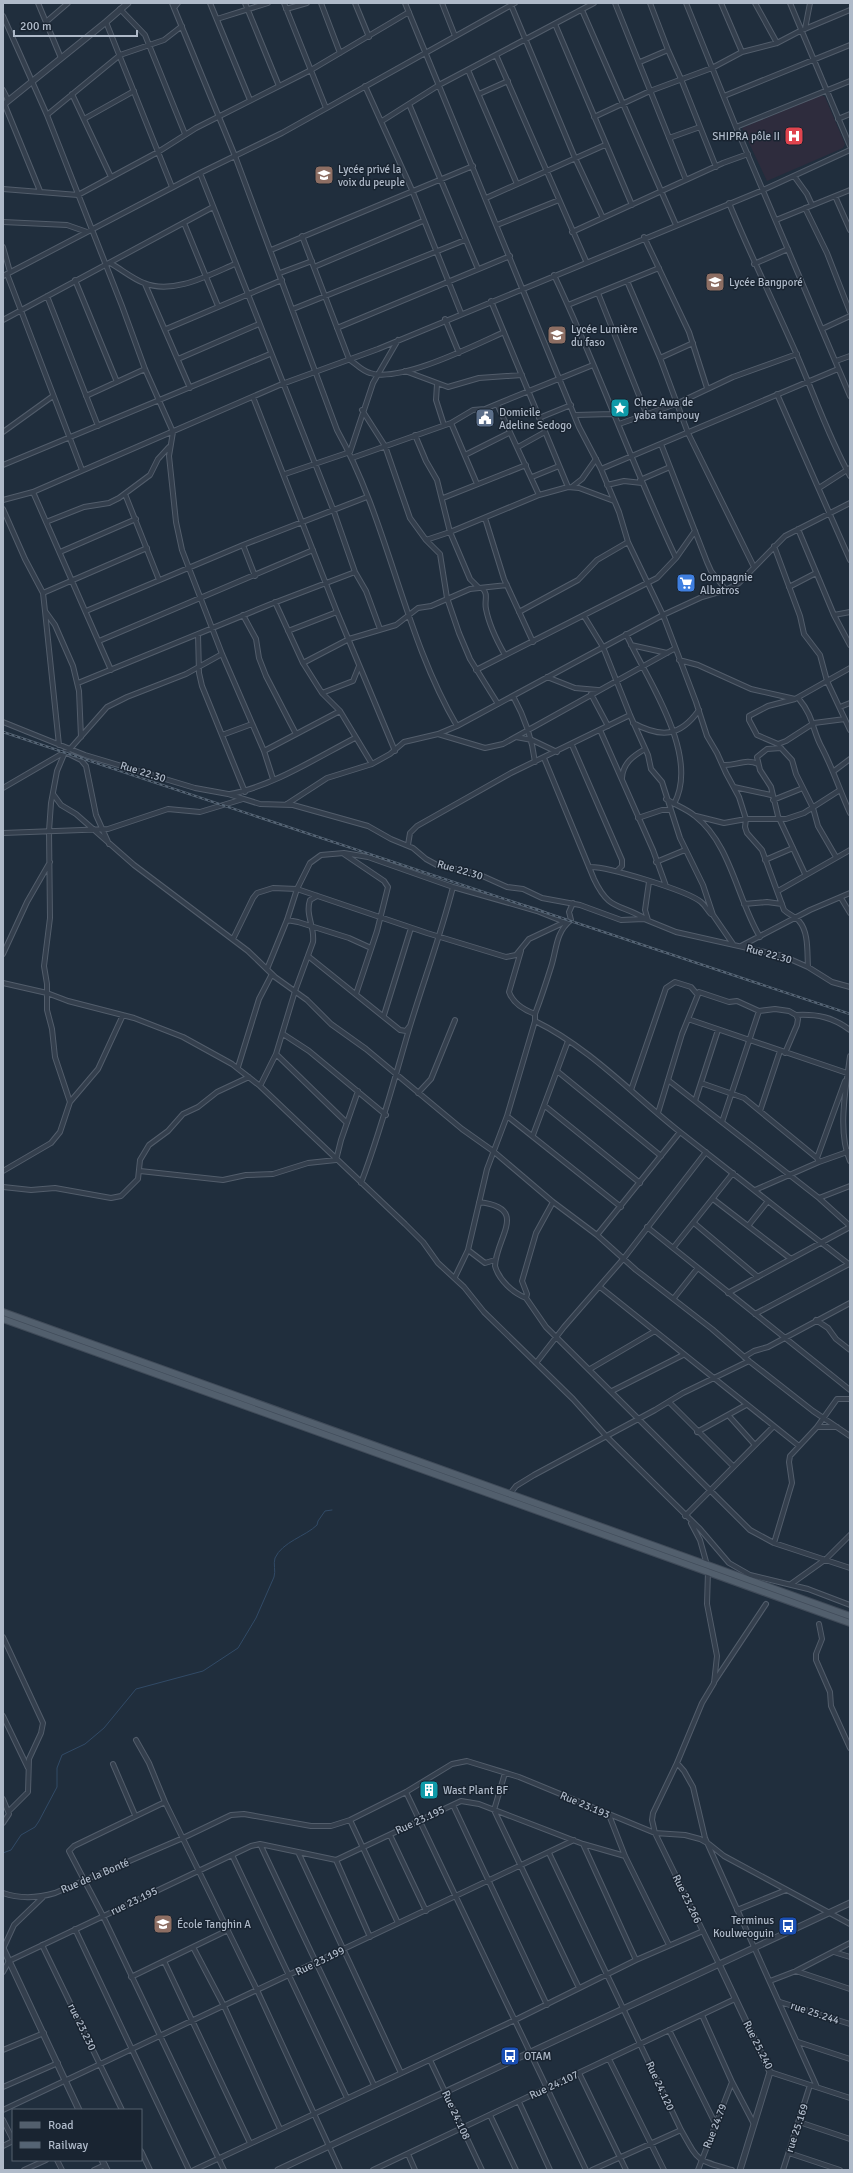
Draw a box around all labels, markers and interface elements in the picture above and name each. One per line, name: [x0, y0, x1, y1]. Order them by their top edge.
scale bar: [14, 12, 137, 38]
text: 200 m: [20, 19, 52, 34]
hospital icon: SHIPRA pôle II: [783, 125, 805, 147]
place label: SHIPRA pôle II: [712, 130, 780, 143]
place label: Lycée privé la voix du peuple: [338, 163, 405, 189]
school or university icon: Lycée privé la voix du peuple: [313, 164, 335, 186]
school or university icon: Lycée Bangporé: [704, 271, 726, 293]
place label: Lycée Bangporé: [729, 276, 803, 289]
place label: Lycée Lumière du faso: [571, 323, 638, 349]
school or university icon: Lycée Lumière du faso: [546, 324, 568, 346]
place label: Chez Awa de yaba tampouy: [634, 396, 700, 422]
place icon: Chez Awa de yaba tampouy: [609, 397, 631, 419]
place label: Domicile Adeline Sedogo: [499, 406, 572, 432]
public building icon: Domicile Adeline Sedogo: [474, 407, 496, 429]
place label: Compagnie Albatros: [700, 571, 753, 597]
supermarket icon: Compagnie Albatros: [675, 572, 697, 594]
street label: Rue 22.30: [119, 759, 167, 785]
street label: Rue 22.30: [436, 857, 484, 883]
street label: Rue 22.30: [745, 942, 793, 966]
building icon: Wast Plant BF: [418, 1779, 440, 1801]
place label: Wast Plant BF: [443, 1784, 509, 1797]
street label: Rue 23.193: [558, 1789, 612, 1821]
street label: Rue 23.195: [393, 1803, 447, 1837]
street label: Rue de la Bonté: [59, 1856, 131, 1896]
street label: Rue 23.266: [670, 1872, 704, 1926]
street label: rue 23.195: [108, 1884, 160, 1918]
school or university icon: École Tanghin A: [152, 1913, 174, 1935]
place label: Terminus Koulweoguin: [713, 1914, 774, 1940]
bus stop icon: Terminus Koulweoguin: [777, 1915, 799, 1937]
place label: École Tanghin A: [177, 1917, 251, 1931]
street label: Rue 23.199: [293, 1944, 347, 1978]
street label: rue 25.244: [789, 1999, 841, 2027]
street label: rue 23.230: [65, 2001, 99, 2053]
street label: Rue 25.240: [740, 2018, 776, 2072]
bus stop icon: OTAM: [499, 2045, 521, 2067]
place label: OTAM: [524, 2050, 551, 2063]
street label: Rue 24.120: [643, 2059, 677, 2113]
street label: Rue 24.107: [527, 2068, 581, 2102]
street label: Rue 24.108: [439, 2088, 473, 2142]
street label: Rue 24.79: [701, 2102, 729, 2150]
street label: rue 25.169: [783, 2102, 811, 2154]
legend: [12, 2109, 142, 2161]
text: Road: [48, 2118, 74, 2133]
text: Railway: [48, 2138, 88, 2153]

